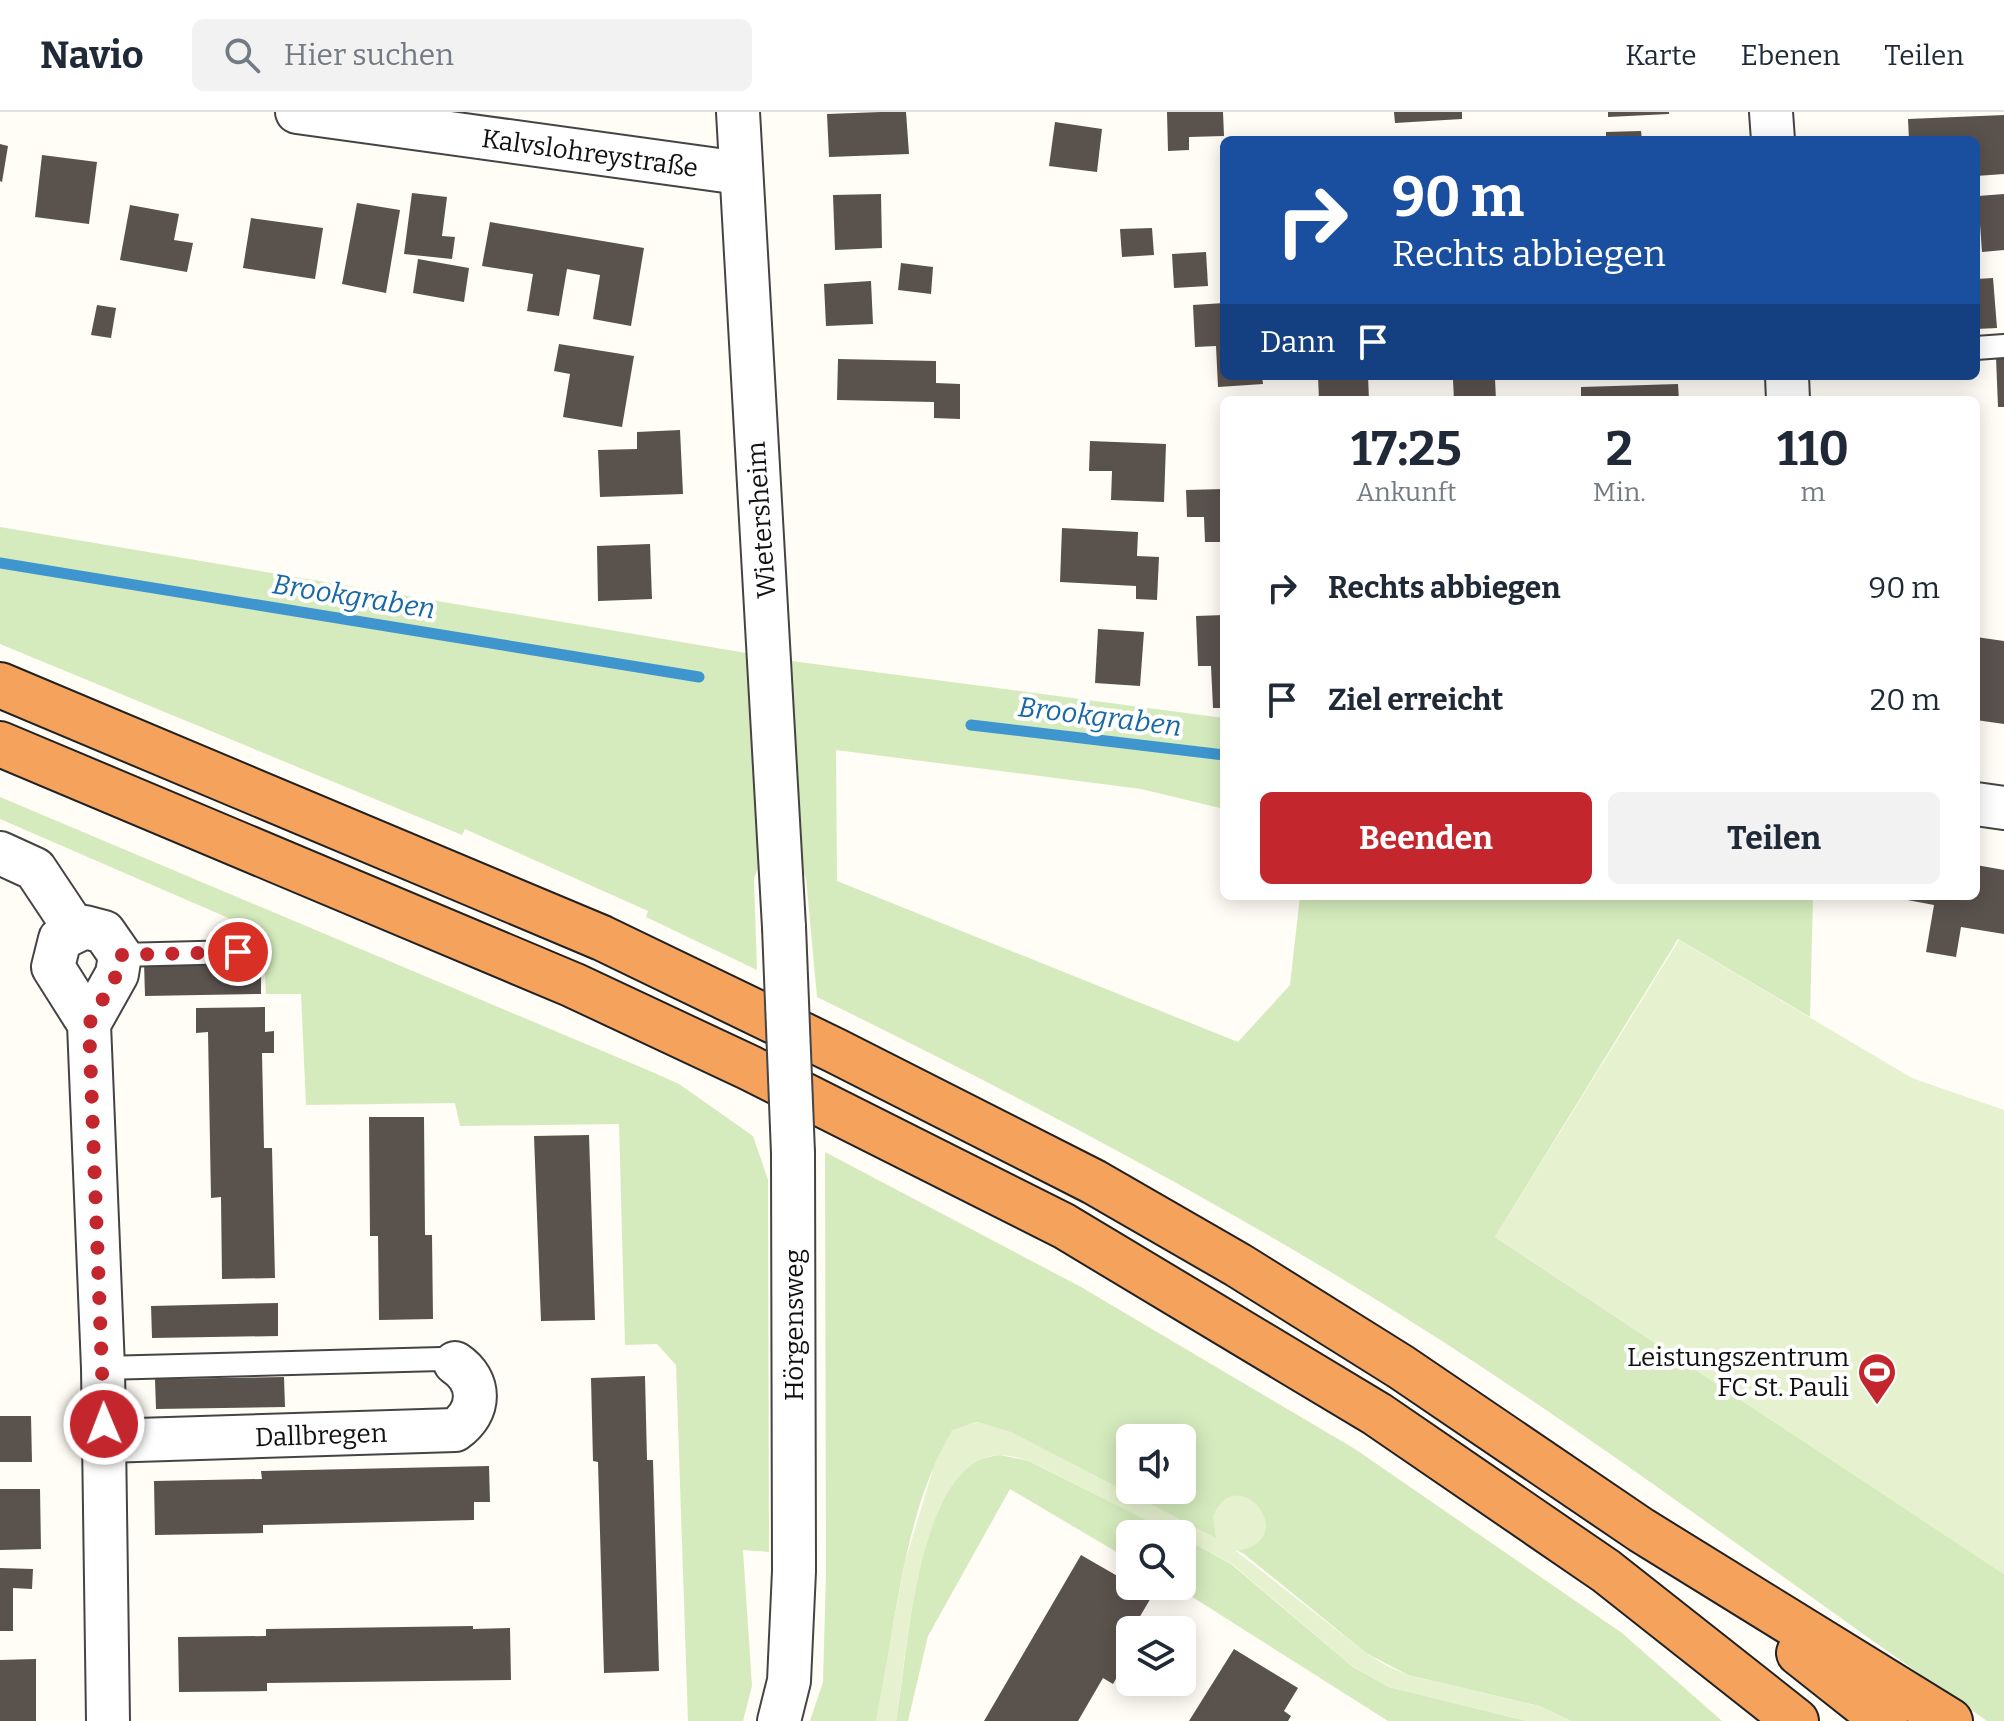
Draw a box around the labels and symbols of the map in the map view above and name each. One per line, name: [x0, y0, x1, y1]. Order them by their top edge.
street label: Kalvslohreystraße: [480, 123, 700, 184]
street label: Wietersheim: [741, 440, 782, 599]
water label: Brookgraben: [270, 567, 438, 626]
water label: Brookgraben: [1016, 690, 1184, 743]
pin: [204, 918, 272, 986]
street label: Hörgensweg: [779, 1249, 810, 1401]
place label: Leistungszentrum FC St. Pauli: [1627, 1342, 1849, 1403]
sports icon: Leistungszentrum FC St. Pauli: [1856, 1351, 1898, 1406]
position arrow: [62, 1382, 146, 1466]
street label: Dallbregen: [254, 1418, 388, 1453]

